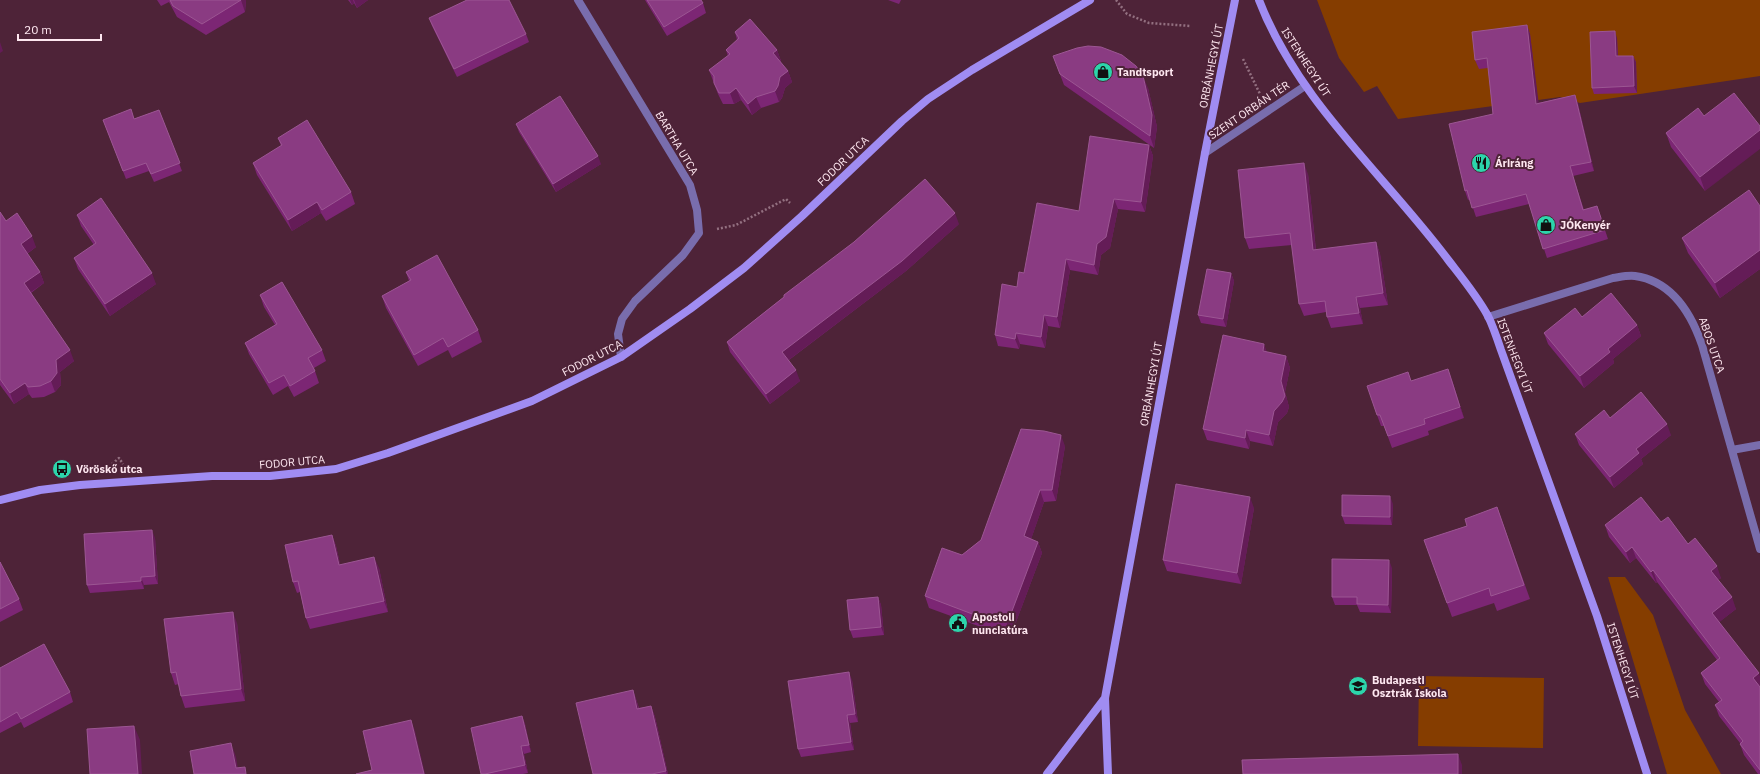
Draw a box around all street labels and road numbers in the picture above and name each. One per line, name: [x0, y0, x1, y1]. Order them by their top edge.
street label: ORBÁNHEGYI ÚT: [1196, 22, 1226, 109]
street label: ISTENHEGYI ÚT: [1278, 25, 1334, 100]
street label: SZENT ORBÁN TÉR: [1206, 78, 1292, 142]
street label: BARTHA UTCA: [652, 109, 702, 177]
street label: FODOR UTCA: [814, 133, 872, 189]
street label: ABOS UTCA: [1696, 315, 1728, 375]
street label: ISTENHEGYI ÚT: [1494, 316, 1536, 396]
street label: FODOR UTCA: [559, 337, 625, 379]
street label: ORBÁNHEGYI ÚT: [1137, 340, 1165, 427]
street label: FODOR UTCA: [259, 452, 325, 472]
street label: ISTENHEGYI ÚT: [1604, 621, 1642, 702]

